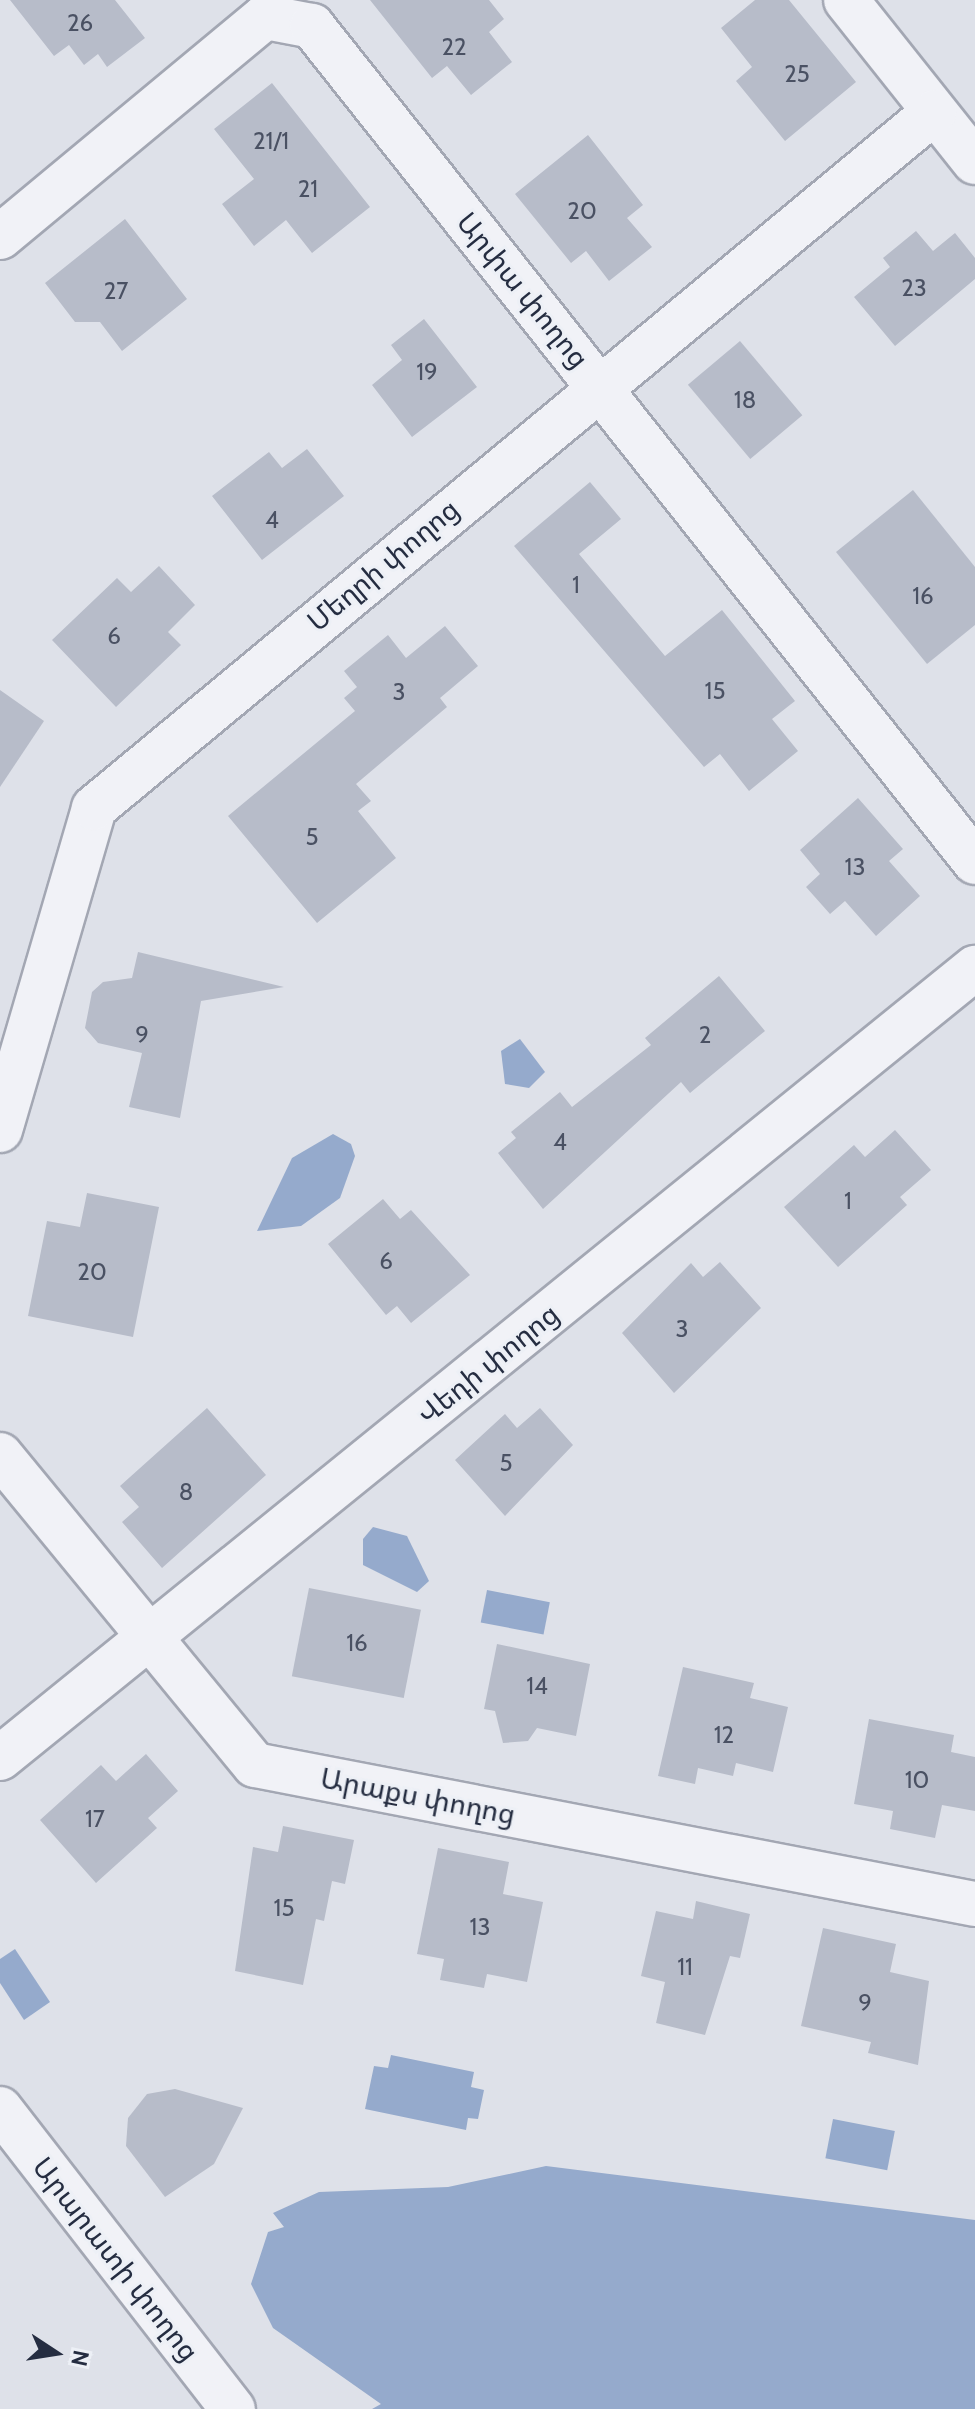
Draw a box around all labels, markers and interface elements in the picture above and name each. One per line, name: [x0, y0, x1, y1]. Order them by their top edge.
house number: 26: [67, 9, 93, 37]
house number: 22: [441, 33, 467, 61]
house number: 25: [784, 60, 810, 88]
house number: 21/1: [253, 127, 289, 155]
house number: 21: [298, 175, 318, 203]
house number: 20: [567, 197, 597, 225]
street label: Արփա փողոց: [450, 205, 596, 375]
house number: 23: [901, 274, 927, 302]
house number: 27: [104, 277, 128, 305]
house number: 19: [416, 358, 438, 386]
house number: 18: [734, 386, 756, 414]
street label: Մեղրի փողոց: [300, 492, 466, 638]
house number: 4: [265, 506, 279, 534]
house number: 1: [572, 571, 580, 599]
house number: 16: [912, 582, 934, 610]
house number: 6: [107, 622, 121, 650]
house number: 15: [705, 677, 725, 705]
house number: 3: [393, 678, 405, 706]
house number: 5: [306, 823, 318, 851]
house number: 13: [845, 853, 865, 881]
house number: 9: [135, 1021, 149, 1049]
house number: 2: [699, 1021, 711, 1049]
house number: 4: [553, 1128, 567, 1156]
house number: 1: [844, 1187, 852, 1215]
house number: 6: [379, 1247, 393, 1275]
house number: 20: [77, 1258, 107, 1286]
street label: Վեդի փողոց: [411, 1297, 565, 1431]
house number: 3: [676, 1315, 688, 1343]
house number: 5: [500, 1449, 512, 1477]
house number: 8: [179, 1478, 193, 1506]
house number: 16: [346, 1629, 368, 1657]
house number: 14: [526, 1672, 548, 1700]
house number: 12: [714, 1721, 734, 1749]
street label: Արաքս փողոց: [318, 1761, 518, 1831]
house number: 10: [905, 1766, 929, 1794]
house number: 17: [85, 1805, 105, 1833]
house number: 15: [274, 1894, 294, 1922]
house number: 13: [470, 1913, 490, 1941]
house number: 11: [677, 1953, 693, 1981]
house number: 9: [858, 1989, 872, 2017]
street label: Արարատի փողոց: [26, 2150, 206, 2368]
north arrow: [16, 2313, 96, 2393]
text: N: [65, 2348, 95, 2369]

